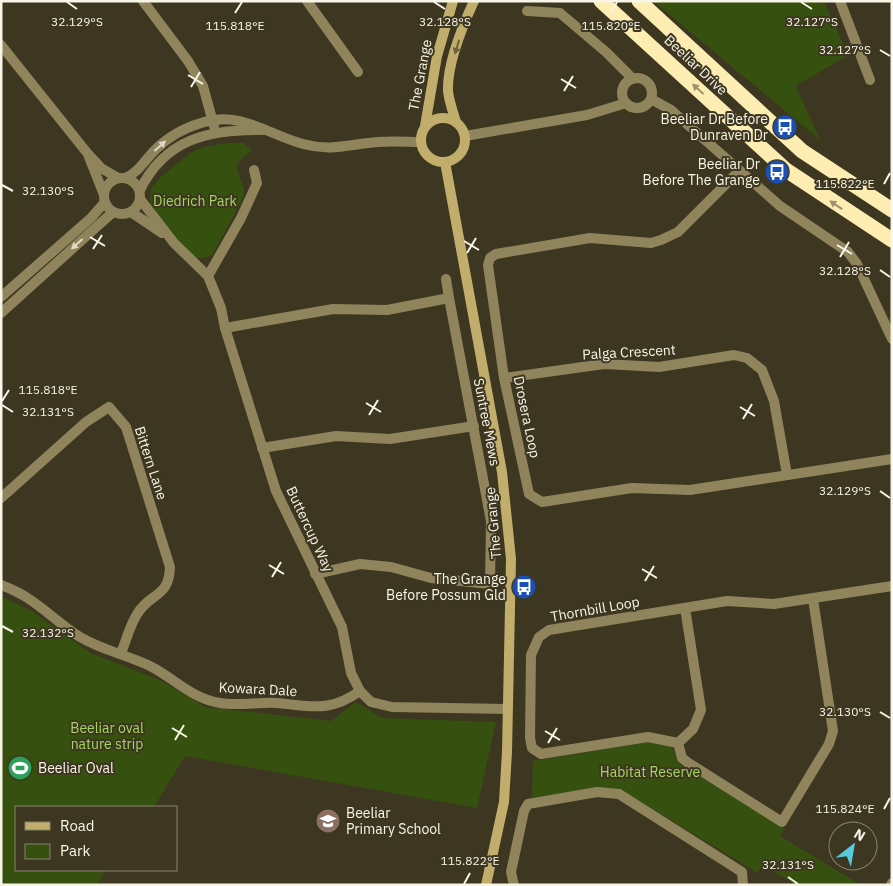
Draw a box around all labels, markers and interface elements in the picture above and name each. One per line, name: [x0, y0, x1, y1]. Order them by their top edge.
text: 32.129°S: [51, 14, 103, 29]
text: 32.128°S: [419, 14, 471, 29]
text: 32.127°S: [786, 14, 838, 29]
text: 115.818°E: [205, 18, 265, 33]
text: 115.820°E: [581, 18, 641, 33]
street label: Beeliar Drive: [661, 31, 732, 99]
street label: The Grange: [404, 38, 436, 112]
one-way arrow: [452, 40, 460, 55]
text: 32.127°S: [819, 42, 871, 57]
one-way arrow: [693, 83, 705, 95]
place label: Beeliar Dr Before Dunraven Dr: [661, 110, 768, 144]
bus stop icon: Beeliar Dr Before Dunraven Dr: [772, 114, 798, 140]
one-way arrow: [153, 140, 166, 151]
place label: Beeliar Dr Before The Grange: [643, 155, 760, 189]
bus stop icon: Beeliar Dr Before The Grange: [764, 159, 790, 185]
text: 115.822°E: [815, 176, 875, 191]
text: 32.130°S: [22, 183, 74, 198]
park label: Diedrich Park: [153, 192, 238, 210]
one-way arrow: [829, 200, 843, 210]
one-way arrow: [70, 239, 83, 250]
text: 32.128°S: [819, 263, 871, 278]
street label: Palga Crescent: [582, 341, 676, 363]
street label: Drosera Loop: [510, 374, 544, 460]
street label: Suntree Mews: [470, 376, 504, 468]
text: 115.818°E: [18, 382, 78, 397]
text: 32.131°S: [22, 404, 74, 419]
street label: Bittern Lane: [131, 424, 171, 502]
street label: Buttercup Way: [282, 483, 338, 575]
text: 32.129°S: [819, 483, 871, 498]
street label: The Grange: [481, 486, 505, 560]
place label: The Grange Before Possum Gld: [386, 570, 506, 604]
bus stop icon: The Grange Before Possum Gld: [511, 574, 537, 600]
street label: Thornbill Loop: [549, 592, 641, 626]
text: 32.132°S: [22, 625, 74, 640]
street label: Kowara Dale: [218, 678, 298, 700]
text: 32.130°S: [819, 704, 871, 719]
park label: Beeliar oval nature strip: [70, 719, 144, 753]
sports icon: Beeliar Oval: [7, 755, 33, 781]
place label: Beeliar Oval: [38, 759, 114, 777]
park label: Habitat Reserve: [600, 763, 700, 781]
text: 115.824°E: [815, 801, 875, 816]
place label: Beeliar Primary School: [346, 804, 441, 838]
legend: [15, 806, 178, 871]
school or university icon: Beeliar Primary School: [315, 808, 341, 834]
text: Road: [60, 816, 95, 835]
north arrow: [828, 821, 878, 871]
text: N: [851, 825, 869, 845]
text: Park: [60, 841, 90, 860]
text: 115.822°E: [440, 853, 500, 868]
text: 32.131°S: [762, 857, 814, 872]

